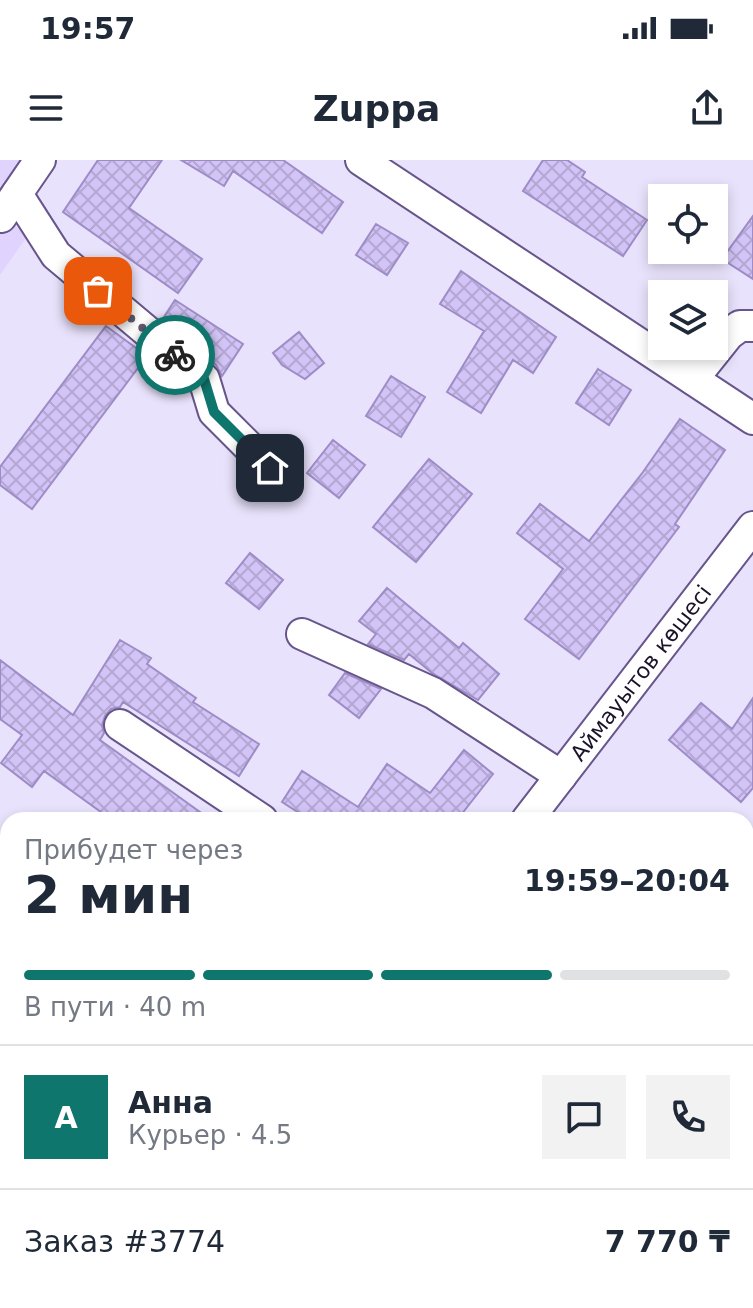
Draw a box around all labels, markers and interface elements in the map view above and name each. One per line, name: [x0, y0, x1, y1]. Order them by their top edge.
text: 19:57: [40, 11, 136, 46]
icon: menu: [24, 86, 68, 130]
icon: share: [685, 86, 729, 130]
text: Zuppa: [313, 88, 440, 129]
map controls: [648, 184, 728, 360]
button: locate: [648, 184, 728, 264]
pin: [64, 257, 132, 325]
icon: bag: [76, 269, 120, 313]
button: layers: [648, 280, 728, 360]
courier: [135, 315, 215, 395]
icon: bike: [153, 333, 197, 377]
pin: [236, 434, 304, 502]
icon: home: [248, 446, 292, 490]
street label: Аймауытов көшесі: [565, 580, 716, 766]
text: Прибудет через: [24, 835, 243, 865]
text: 19:59–20:04: [524, 863, 730, 898]
text: 2 мин: [24, 865, 193, 925]
text: В пути · 40 m: [24, 992, 206, 1022]
button: chat: [542, 1075, 626, 1159]
button: phone: [646, 1075, 730, 1159]
text: Анна: [128, 1085, 213, 1120]
text: А: [54, 1100, 78, 1135]
text: Курьер · 4.5: [128, 1120, 292, 1150]
text: Заказ #3774: [24, 1224, 225, 1259]
text: 7 770 ₸: [605, 1224, 730, 1259]

